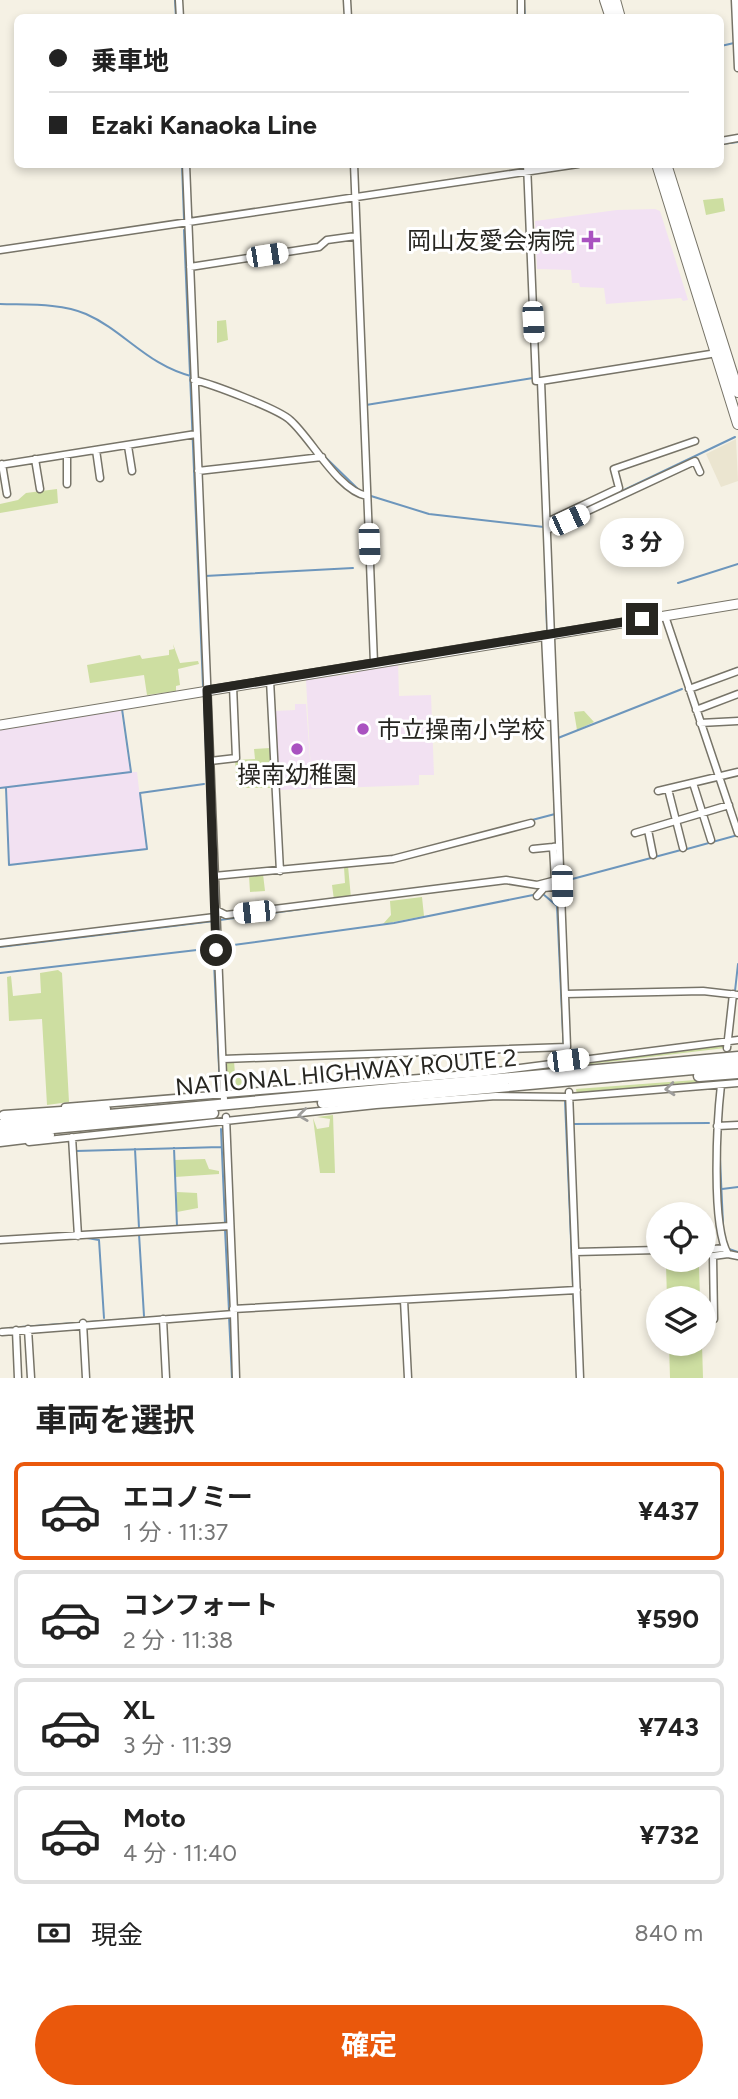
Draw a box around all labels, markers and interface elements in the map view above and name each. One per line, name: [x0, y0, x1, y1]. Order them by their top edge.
text: 乗車地: [91, 45, 169, 77]
text: Ezaki Kanaoka Line: [91, 109, 317, 141]
place label: 岡山友愛会病院: [407, 226, 575, 255]
marker: 岡山友愛会病院: [581, 230, 601, 250]
car: [245, 241, 290, 269]
car: [522, 300, 545, 344]
car: [546, 502, 593, 538]
callout: 3 分: [600, 518, 684, 566]
car: [358, 523, 381, 565]
text: 3 分: [621, 528, 663, 556]
route end: [626, 603, 658, 635]
place label: 市立操南小学校: [377, 715, 545, 744]
marker: 市立操南小学校: [355, 721, 371, 737]
marker: 操南幼稚園: [289, 741, 305, 757]
place label: 操南幼稚園: [237, 760, 357, 789]
car: [552, 865, 573, 907]
car: [233, 899, 276, 925]
route start: [200, 934, 232, 966]
street label: NATIONAL HIGHWAY ROUTE 2: [174, 1043, 518, 1101]
car: [546, 1047, 591, 1073]
one-way arrow: [664, 1081, 675, 1096]
one-way arrow: [297, 1107, 309, 1122]
map controls: [646, 1202, 716, 1356]
button: locate: [646, 1202, 716, 1272]
button: layers: [646, 1286, 716, 1356]
text: 車両を選択: [35, 1401, 195, 1439]
icon: car: [39, 1480, 102, 1543]
text: エコノミー: [123, 1481, 253, 1513]
text: ¥437: [638, 1495, 699, 1527]
text: 1 分 · 11:37: [123, 1518, 228, 1546]
icon: car: [39, 1588, 102, 1651]
text: コンフォート: [123, 1589, 278, 1621]
text: ¥590: [636, 1603, 699, 1635]
text: 2 分 · 11:38: [123, 1626, 233, 1654]
text: XL: [123, 1694, 155, 1726]
icon: car: [39, 1696, 102, 1759]
text: ¥743: [638, 1711, 699, 1743]
text: 3 分 · 11:39: [123, 1731, 232, 1759]
text: Moto: [123, 1802, 186, 1834]
icon: car: [39, 1804, 102, 1867]
text: ¥732: [640, 1819, 699, 1851]
text: 4 分 · 11:40: [123, 1839, 237, 1867]
icon: cash: [35, 1914, 73, 1952]
text: 現金: [91, 1919, 143, 1951]
text: 840 m: [635, 1919, 703, 1947]
button: 確定: [35, 2005, 703, 2085]

